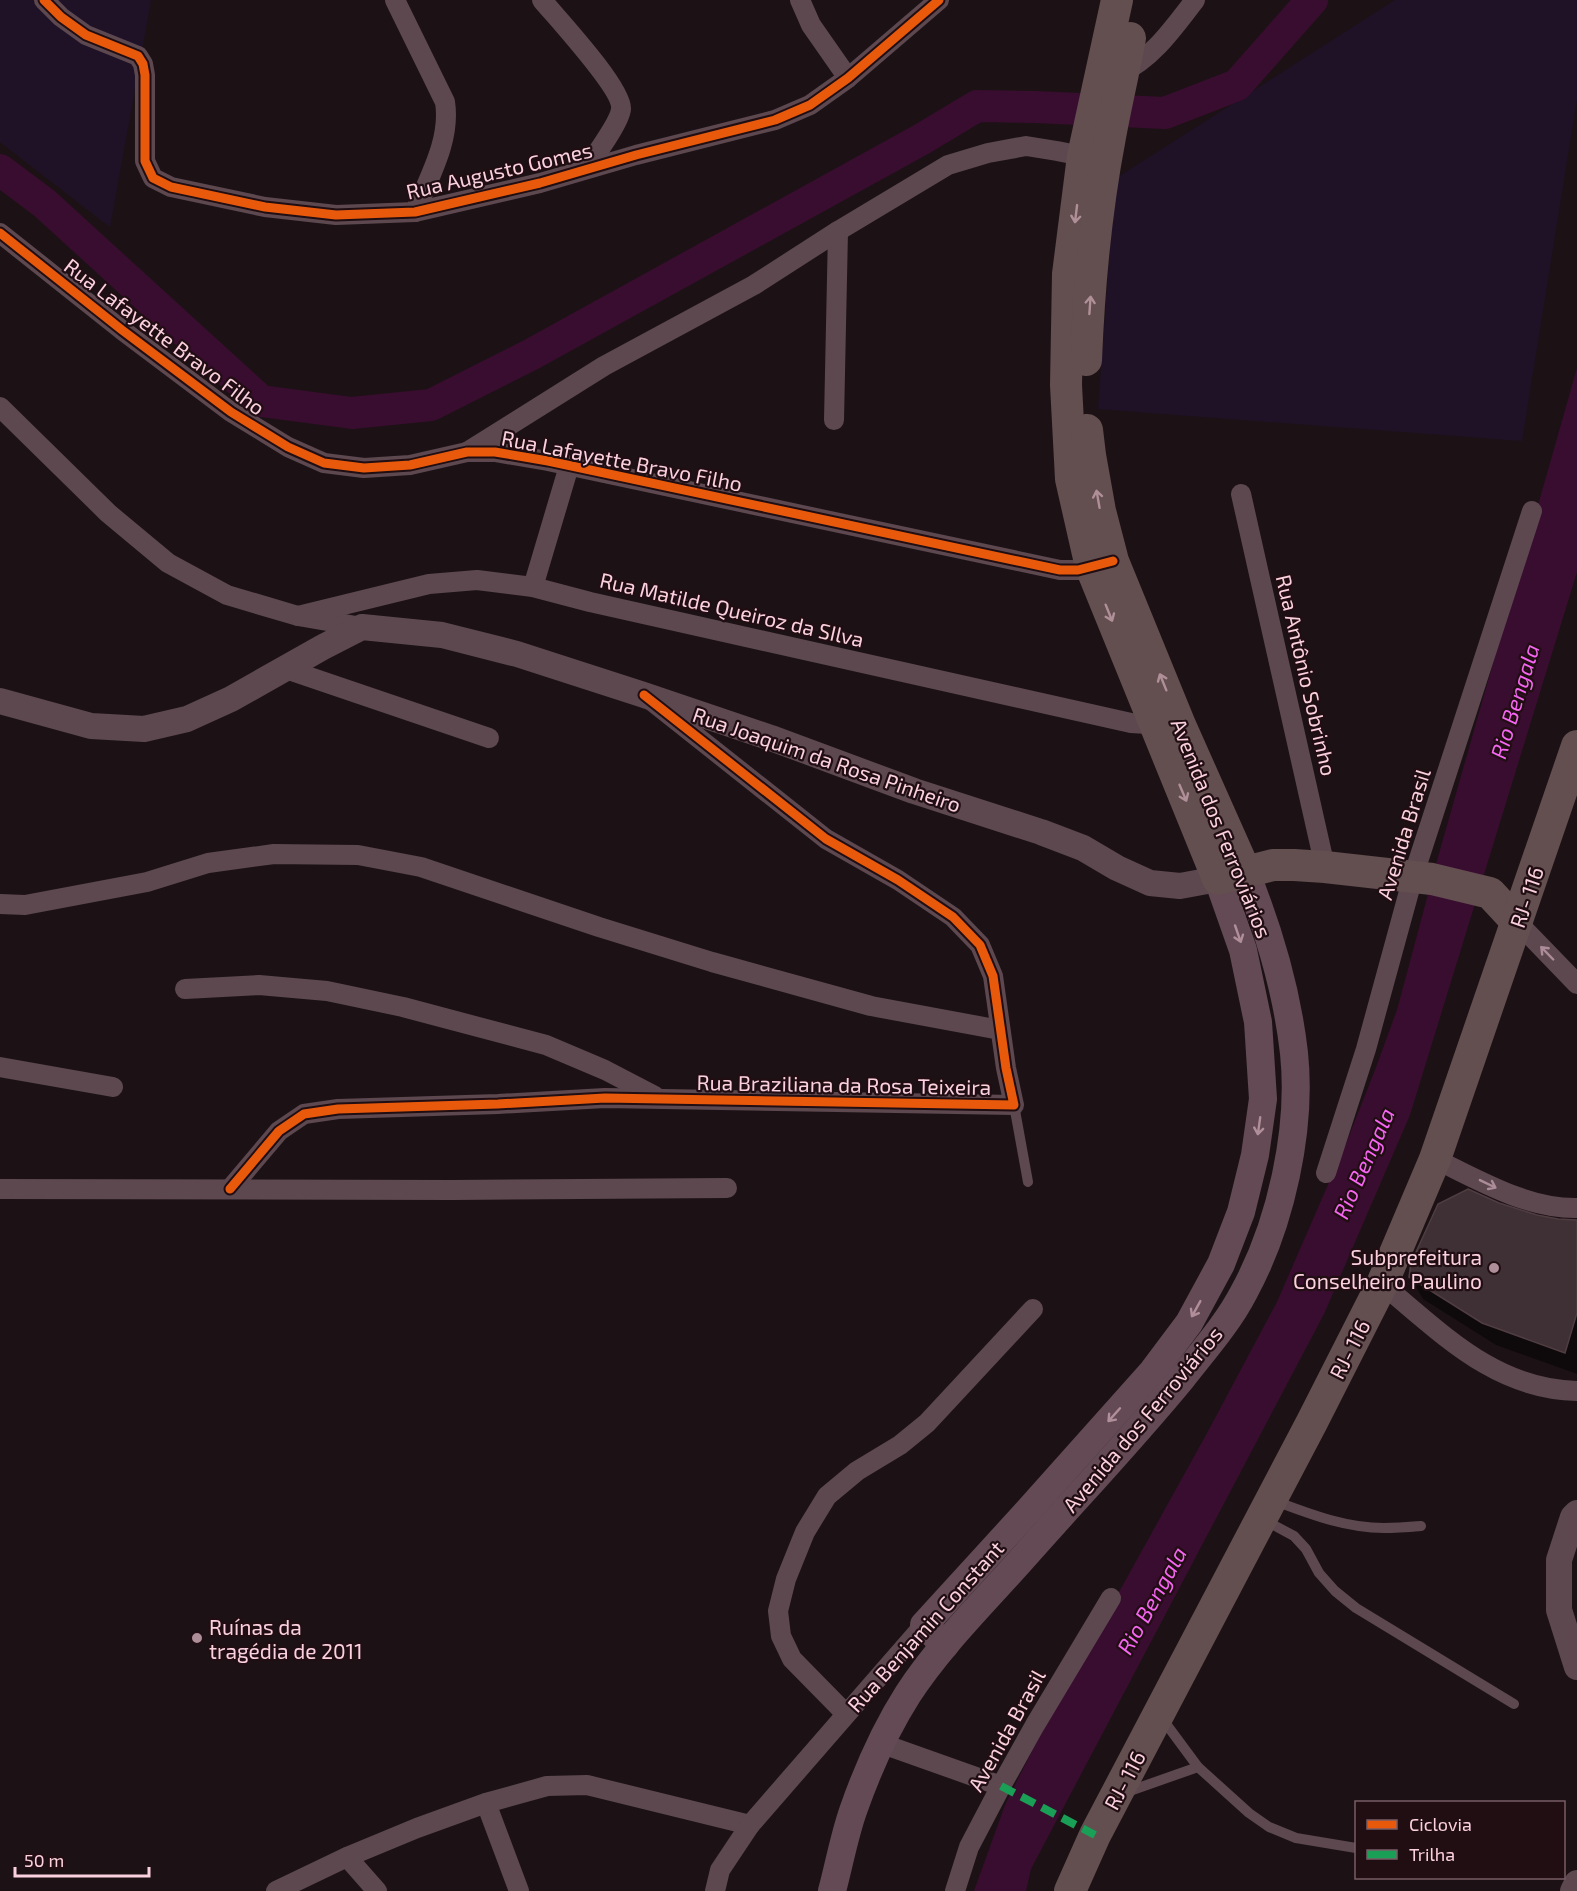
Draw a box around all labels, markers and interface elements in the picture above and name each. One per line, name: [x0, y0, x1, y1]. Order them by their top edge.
street label: Rua Augusto Gomes: [404, 136, 594, 204]
one-way arrow: [1070, 203, 1081, 223]
street label: Rua Lafayette Bravo Filho: [60, 252, 270, 420]
one-way arrow: [1085, 296, 1096, 316]
street label: Rua Lafayette Bravo Filho: [500, 424, 744, 496]
one-way arrow: [1092, 490, 1103, 509]
street label: Rua Matilde Queiroz da SIlva: [597, 566, 867, 653]
street label: Rua Antônio Sobrinho: [1272, 572, 1342, 778]
one-way arrow: [1104, 603, 1115, 621]
water label: Rio Bengala: [1484, 640, 1544, 762]
one-way arrow: [1157, 674, 1168, 692]
street label: Rua Joaquim da Rosa Pinheiro: [690, 701, 964, 817]
street label: Avenida dos Ferroviários: [1166, 715, 1278, 941]
street label: Avenida Brasil: [1371, 765, 1435, 903]
one-way arrow: [1178, 783, 1189, 802]
street label: RJ- 116: [1504, 863, 1548, 931]
one-way arrow: [1233, 924, 1244, 943]
one-way arrow: [1540, 946, 1554, 961]
street label: Rua Braziliana da Rosa Teixeira: [697, 1069, 991, 1099]
water label: Rio Bengala: [1327, 1103, 1399, 1223]
one-way arrow: [1253, 1116, 1264, 1136]
one-way arrow: [1478, 1179, 1496, 1191]
place label: Subprefeitura Conselheiro Paulino: [1293, 1244, 1482, 1293]
marker: Subprefeitura Conselheiro Paulino: [1487, 1261, 1501, 1275]
one-way arrow: [1190, 1300, 1202, 1317]
street label: RJ- 116: [1324, 1315, 1374, 1383]
street label: Avenida dos Ferroviários: [1057, 1321, 1227, 1517]
one-way arrow: [1107, 1407, 1121, 1422]
street label: Rua Benjamin Constant: [842, 1535, 1009, 1717]
water label: Rio Bengala: [1111, 1542, 1191, 1658]
place label: Ruínas da tragédia de 2011: [209, 1614, 363, 1663]
marker: Ruínas da tragédia de 2011: [190, 1631, 204, 1645]
street label: Avenida Brasil: [962, 1664, 1050, 1795]
street label: RJ- 116: [1098, 1746, 1150, 1814]
legend: [1355, 1801, 1565, 1879]
text: Ciclovia: [1409, 1813, 1472, 1835]
scale bar: [15, 1840, 148, 1878]
text: Trilha: [1409, 1843, 1455, 1865]
text: 50 m: [24, 1849, 64, 1871]

